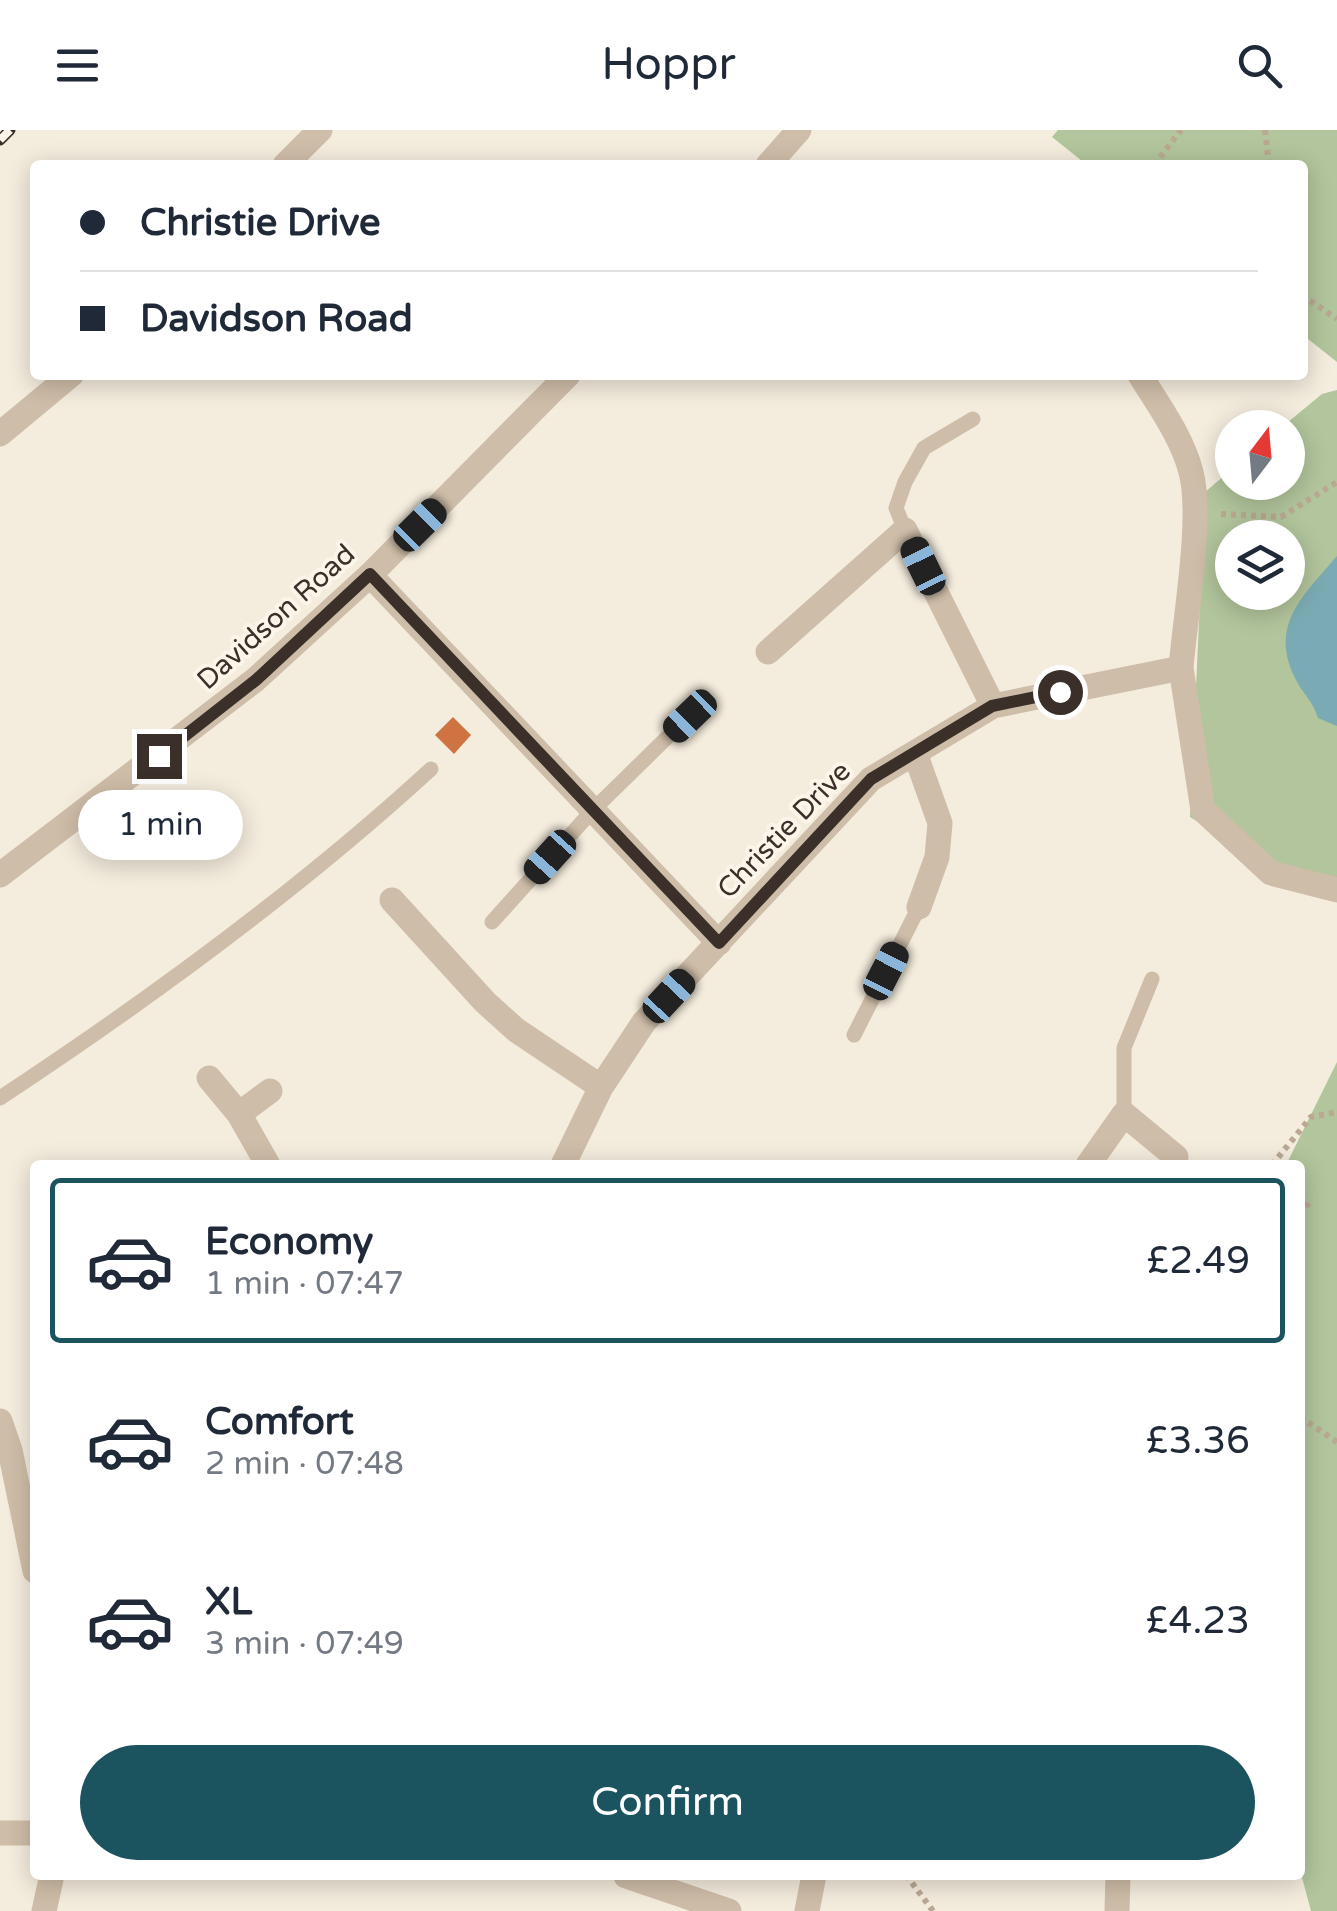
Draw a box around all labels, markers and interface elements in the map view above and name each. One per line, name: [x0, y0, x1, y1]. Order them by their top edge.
icon: menu: [50, 38, 105, 93]
text: Hoppr: [601, 38, 736, 92]
icon: search: [1232, 38, 1287, 93]
text: Christie Drive: [140, 200, 381, 246]
text: Davidson Road: [140, 296, 413, 342]
north arrow: [1215, 410, 1305, 500]
map controls: [1215, 410, 1305, 610]
car: [388, 493, 452, 557]
button: layers: [1215, 520, 1305, 610]
car: [896, 532, 950, 600]
street label: Davidson Road: [190, 537, 362, 697]
route start: [1038, 670, 1083, 715]
car: [658, 684, 722, 748]
route end: [137, 734, 182, 779]
street label: Christie Drive: [710, 754, 858, 906]
callout: 1 min: [76, 791, 242, 861]
text: 1 min: [118, 806, 203, 844]
car: [519, 825, 581, 889]
car: [859, 937, 913, 1005]
car: [638, 964, 700, 1028]
icon: car: [85, 1216, 175, 1306]
text: Economy: [205, 1219, 373, 1265]
text: £2.49: [1146, 1238, 1250, 1284]
text: 1 min · 07:47: [205, 1265, 404, 1303]
icon: car: [85, 1396, 175, 1486]
text: Comfort: [205, 1399, 354, 1445]
text: £3.36: [1146, 1418, 1250, 1464]
text: 2 min · 07:48: [205, 1445, 404, 1483]
icon: car: [85, 1576, 175, 1666]
text: XL: [205, 1579, 252, 1625]
text: £4.23: [1146, 1598, 1250, 1644]
text: 3 min · 07:49: [205, 1625, 404, 1663]
button: Confirm: [80, 1745, 1255, 1860]

